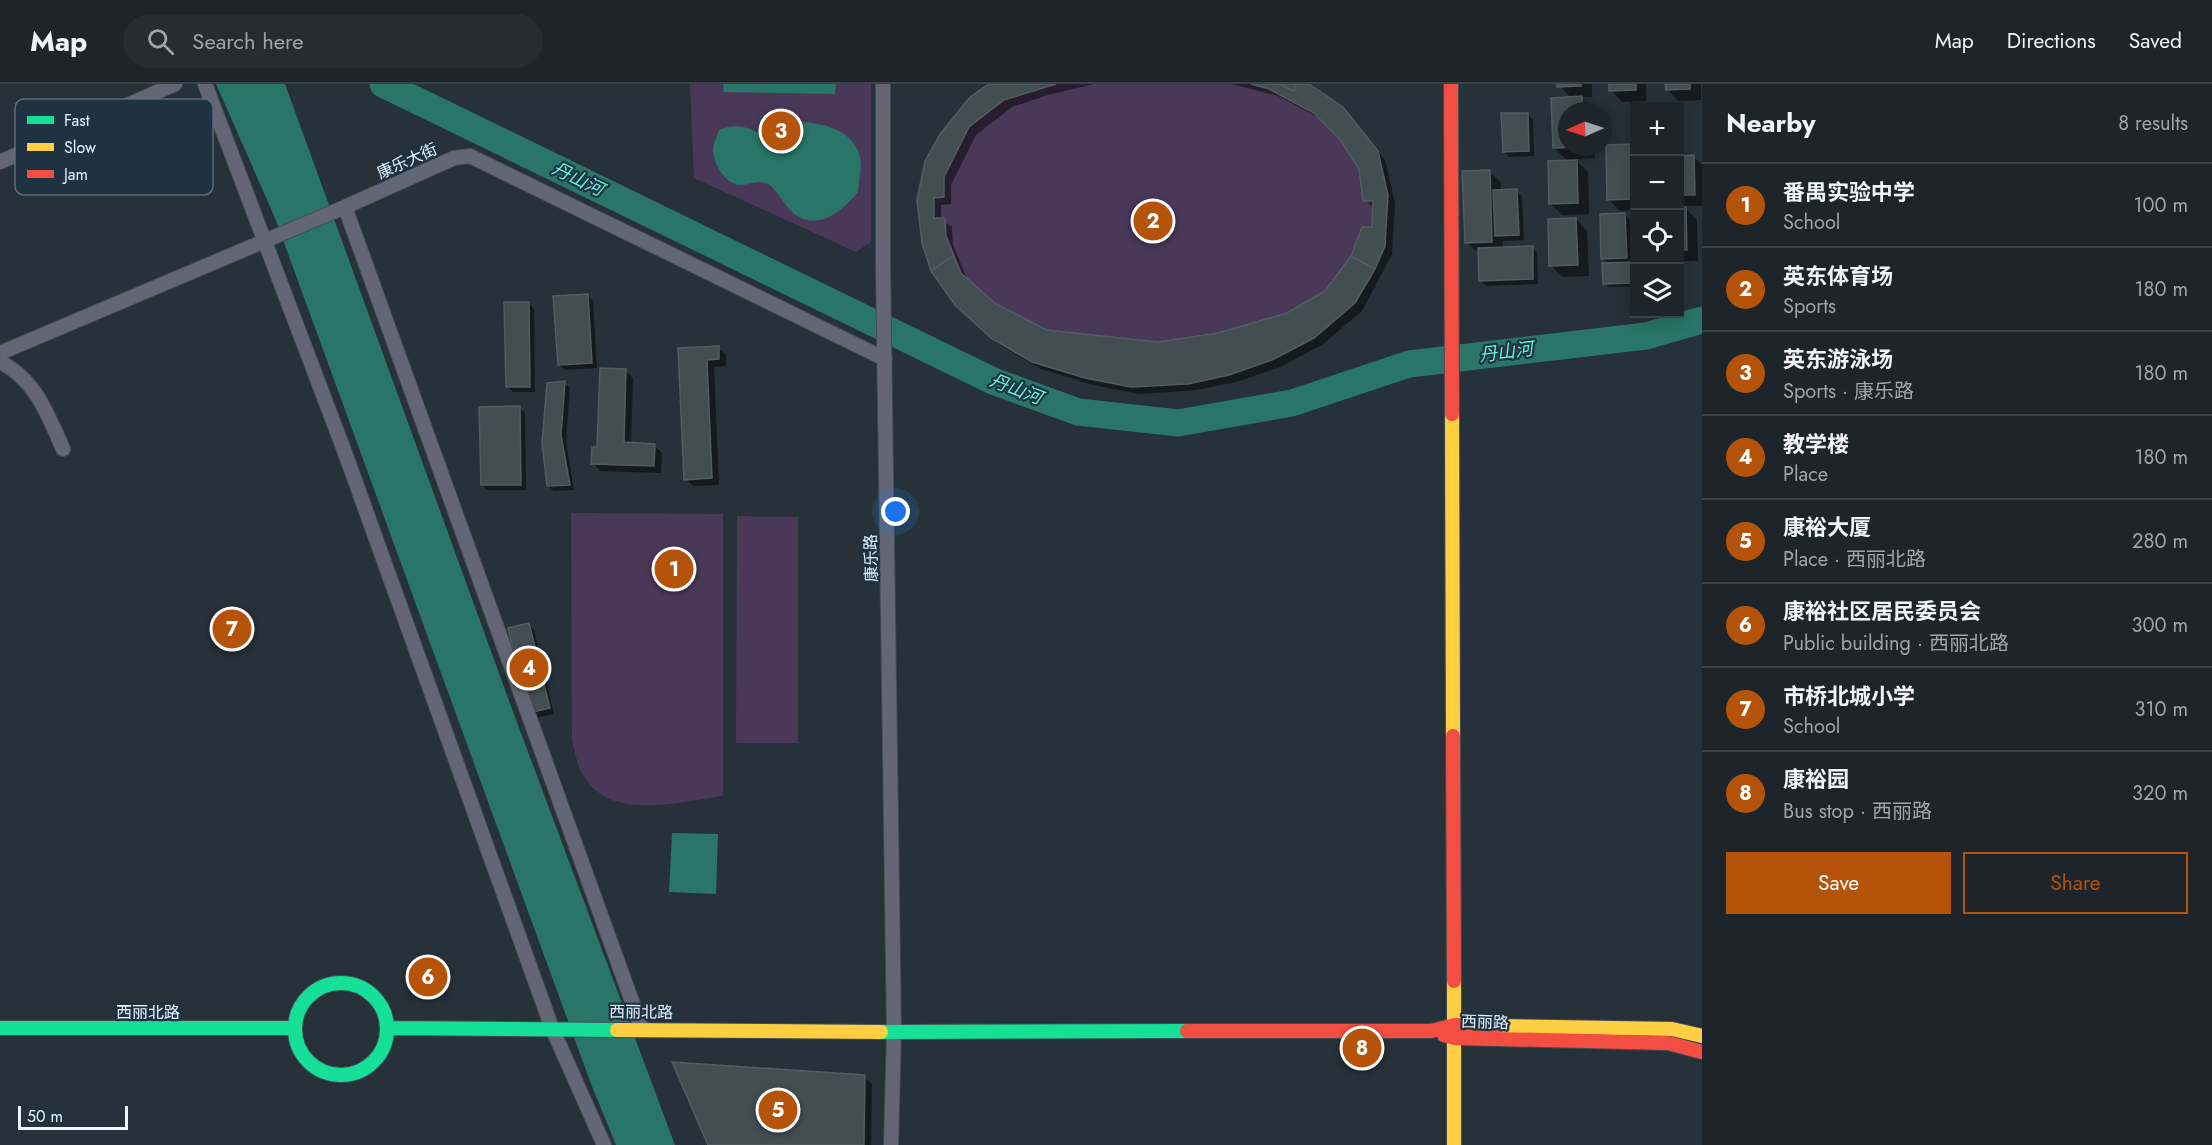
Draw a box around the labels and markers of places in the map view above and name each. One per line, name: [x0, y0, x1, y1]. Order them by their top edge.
pin: 3: [762, 108, 800, 154]
pin: 2: [1134, 198, 1172, 244]
pin: 1: [654, 546, 694, 592]
pin: 7: [212, 606, 252, 652]
pin: 4: [510, 646, 548, 690]
pin: 6: [408, 954, 448, 1000]
pin: 8: [1342, 1026, 1382, 1070]
pin: 5: [758, 1088, 798, 1132]

